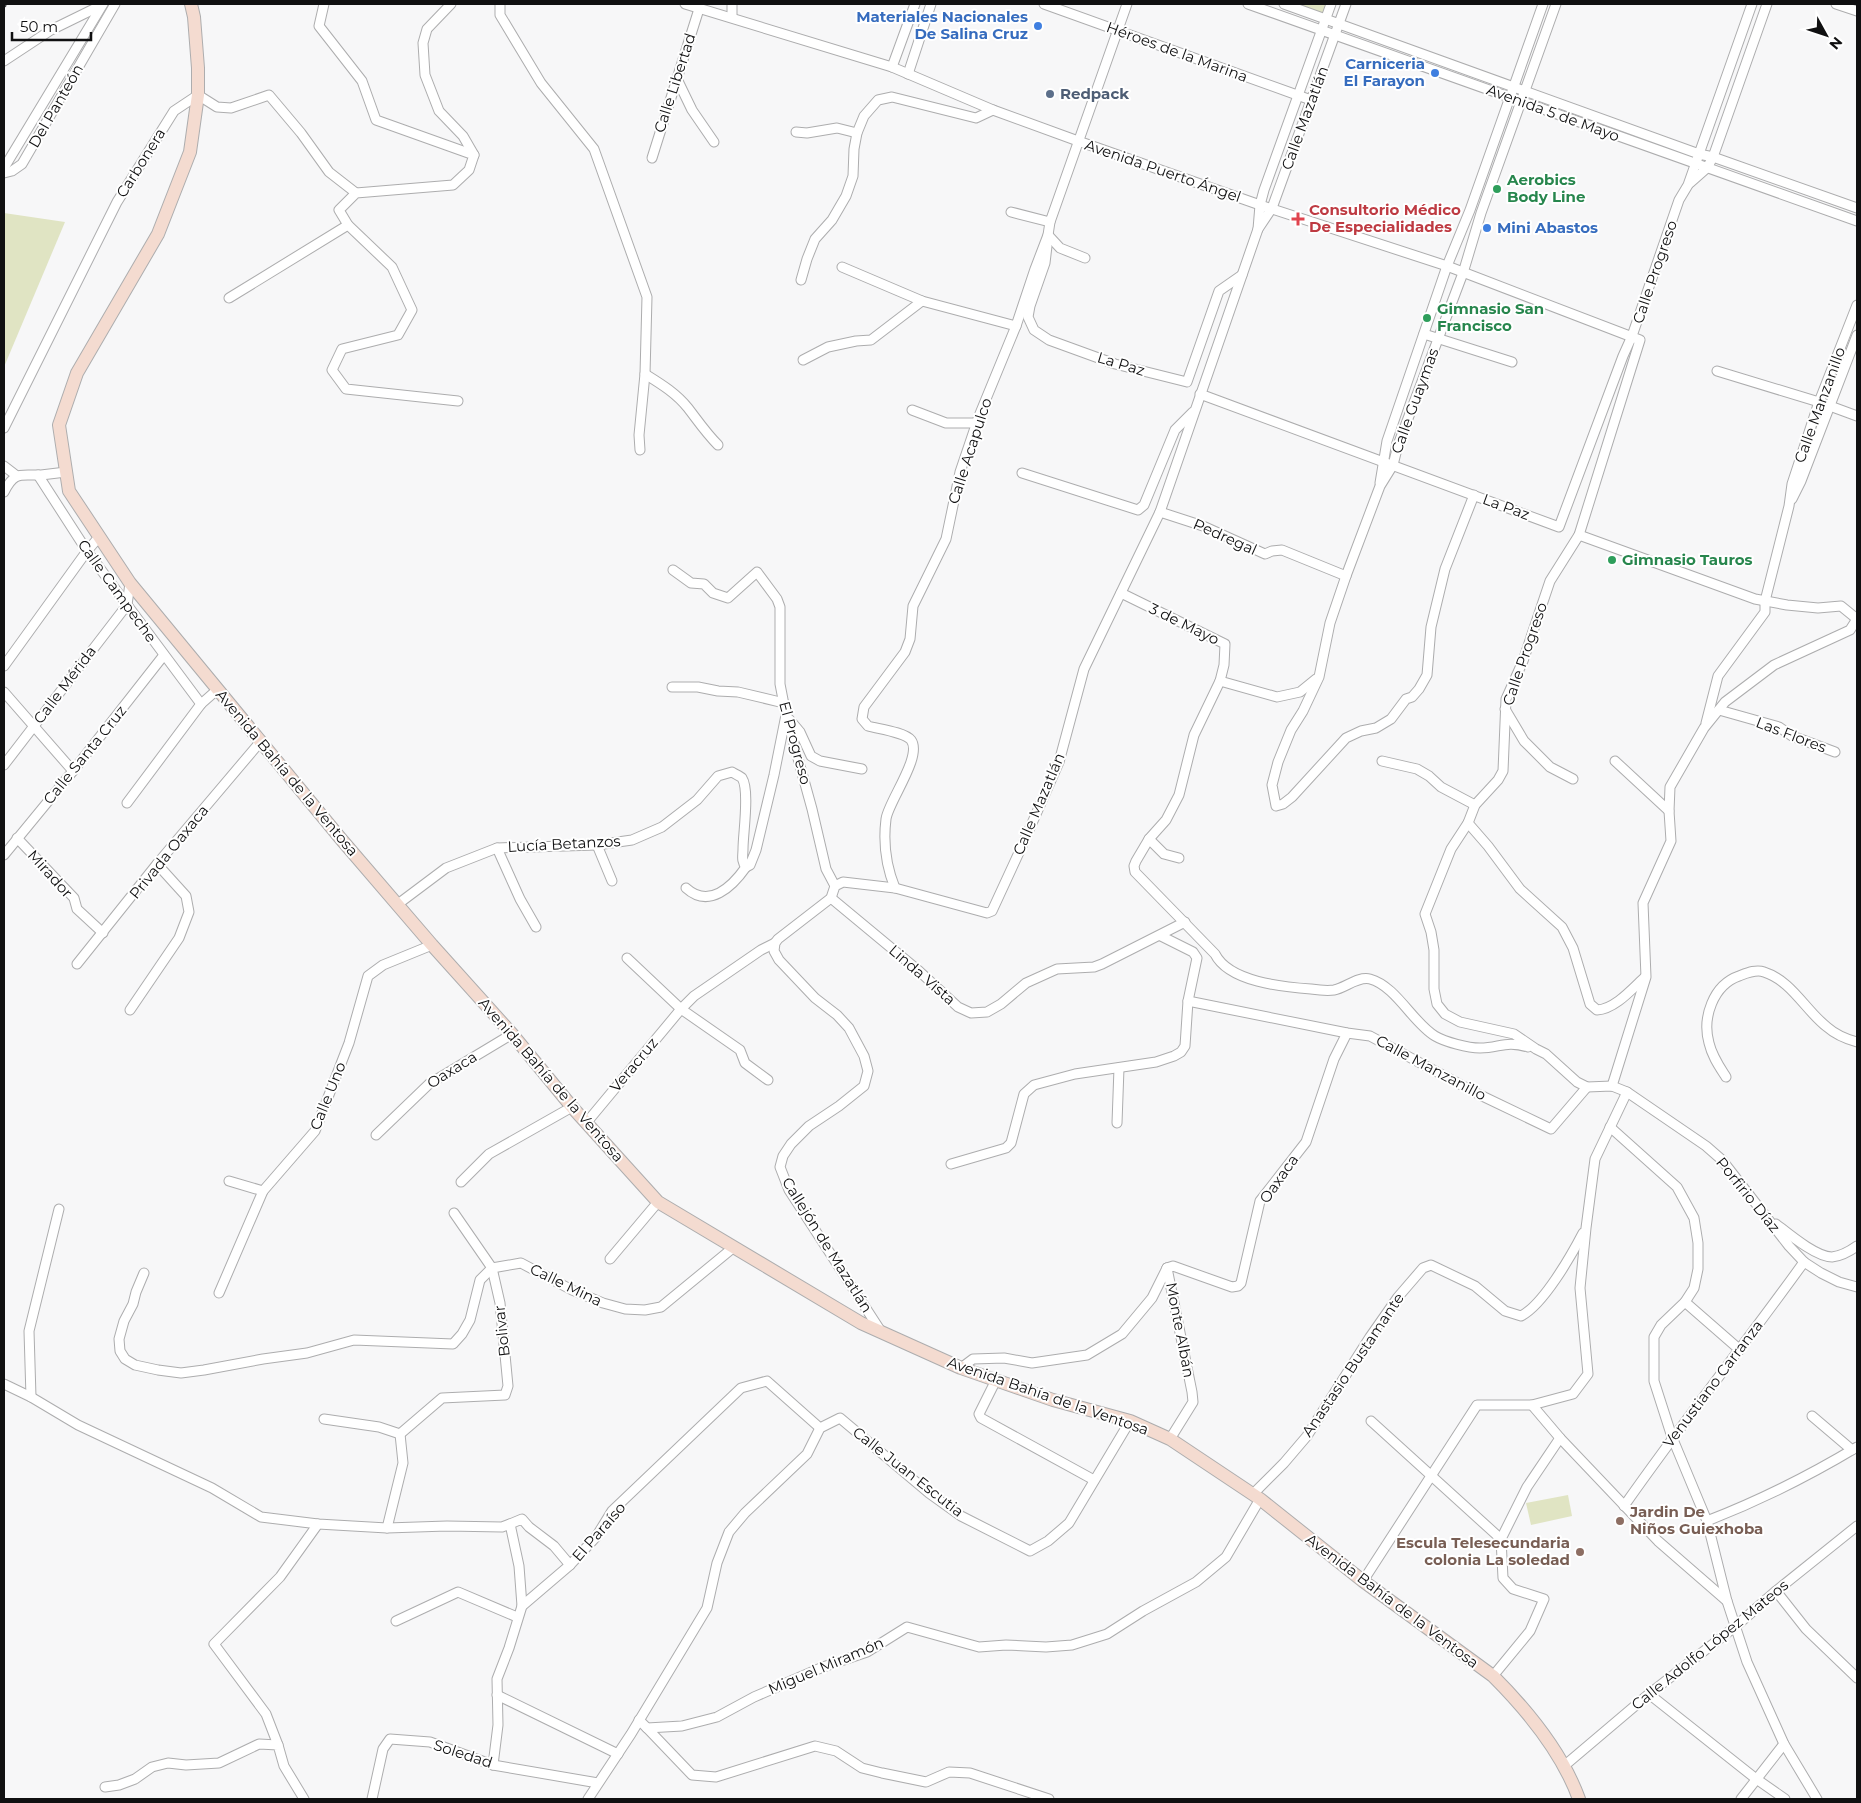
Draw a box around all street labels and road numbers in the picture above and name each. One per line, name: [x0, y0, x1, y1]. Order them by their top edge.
street label: Héroes de la Marina: [1104, 17, 1250, 86]
street label: Calle Libertad: [649, 31, 700, 135]
street label: Del Panteón: [24, 61, 87, 151]
street label: Calle Mazatlán: [1277, 63, 1332, 172]
street label: Avenida 5 de Mayo: [1484, 80, 1622, 145]
street label: Carbonera: [112, 124, 169, 201]
street label: Avenida Puerto Ángel: [1083, 135, 1244, 206]
street label: Calle Progreso: [1628, 218, 1681, 326]
street label: Calle Manzanillo: [1790, 344, 1849, 465]
street label: Calle Guaymas: [1387, 345, 1442, 456]
street label: La Paz: [1095, 347, 1148, 380]
street label: Calle Acapulco: [943, 395, 996, 506]
street label: La Paz: [1480, 489, 1533, 524]
street label: Pedregal: [1190, 514, 1260, 559]
street label: Calle Campeche: [74, 536, 161, 646]
street label: 3 de Mayo: [1146, 598, 1222, 649]
street label: Calle Progreso: [1498, 600, 1551, 708]
street label: Calle Mérida: [29, 642, 100, 727]
street label: Avenida Bahía de la Ventosa: [212, 685, 363, 860]
street label: El Progreso: [775, 699, 816, 787]
street label: Calle Santa Cruz: [39, 701, 130, 808]
street label: Las Flores: [1753, 712, 1829, 757]
street label: Calle Mazatlán: [1008, 750, 1069, 858]
street label: Privada Oaxaca: [125, 801, 212, 903]
street label: Lucía Betanzos: [507, 831, 621, 856]
street label: Mirador: [24, 846, 77, 902]
street label: Linda Vista: [885, 940, 960, 1009]
street label: Avenida Bahía de la Ventosa: [475, 994, 628, 1166]
street label: Calle Manzanillo: [1373, 1031, 1490, 1105]
street label: Veracruz: [605, 1033, 662, 1096]
street label: Oaxaca: [423, 1047, 480, 1092]
street label: Calle Uno: [305, 1059, 350, 1133]
street label: Oaxaca: [1255, 1151, 1302, 1207]
street label: Porfirio Díaz: [1712, 1153, 1785, 1237]
street label: Callejón de Mazatlán: [778, 1174, 877, 1316]
street label: Calle Mina: [527, 1259, 605, 1310]
street label: Monte Albán: [1162, 1281, 1199, 1379]
street label: Anastasio Bustamante: [1297, 1289, 1408, 1440]
street label: Bolivar: [489, 1304, 514, 1358]
street label: Venustiano Carranza: [1658, 1316, 1767, 1451]
street label: Avenida Bahía de la Ventosa: [945, 1352, 1151, 1439]
street label: Calle Juan Escutia: [849, 1422, 968, 1521]
street label: El Paraíso: [568, 1498, 630, 1565]
street label: Avenida Bahía de la Ventosa: [1302, 1529, 1483, 1672]
street label: Calle Adolfo López Mateos: [1627, 1575, 1792, 1714]
street label: Miguel Miramón: [765, 1633, 887, 1698]
street label: Soledad: [431, 1735, 495, 1772]

